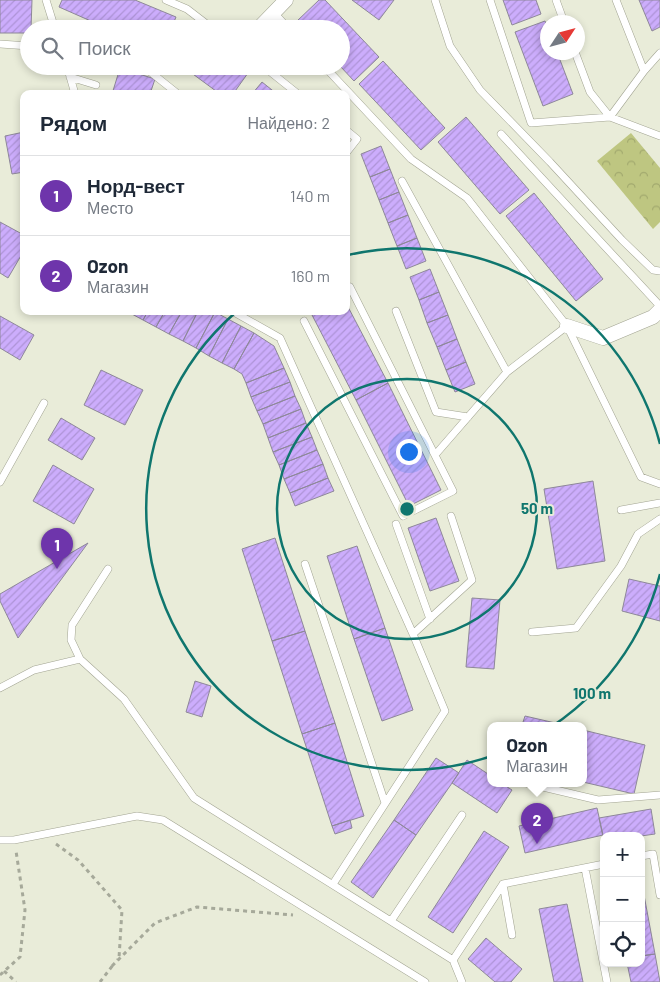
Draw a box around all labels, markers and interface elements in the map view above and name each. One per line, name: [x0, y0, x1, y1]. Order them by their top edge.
north arrow: [540, 15, 585, 60]
search box: [20, 20, 350, 75]
icon: search: [38, 34, 66, 62]
text: Поиск: [78, 36, 131, 59]
text: Рядом: [40, 110, 107, 135]
text: Найдено: 2: [247, 113, 330, 132]
text: Норд-вест: [87, 174, 185, 197]
text: 1: [53, 186, 59, 205]
text: 140 m: [290, 186, 330, 205]
text: Место: [87, 198, 133, 217]
text: Ozon: [87, 254, 129, 277]
text: 2: [52, 266, 60, 285]
text: 160 m: [291, 266, 330, 285]
text: Магазин: [87, 277, 149, 296]
your location: [396, 439, 422, 465]
text: 50 m: [521, 499, 553, 517]
centre of rings: [398, 500, 416, 518]
pin: 1: [41, 528, 73, 569]
text: 100 m: [573, 684, 611, 702]
popup: [487, 722, 587, 787]
text: Ozon: [506, 733, 548, 756]
text: Магазин: [506, 756, 568, 775]
pin: 2: [521, 803, 553, 844]
map controls: [600, 832, 645, 967]
button: +: [600, 832, 645, 877]
button: −: [600, 877, 645, 922]
button: locate: [600, 922, 645, 967]

